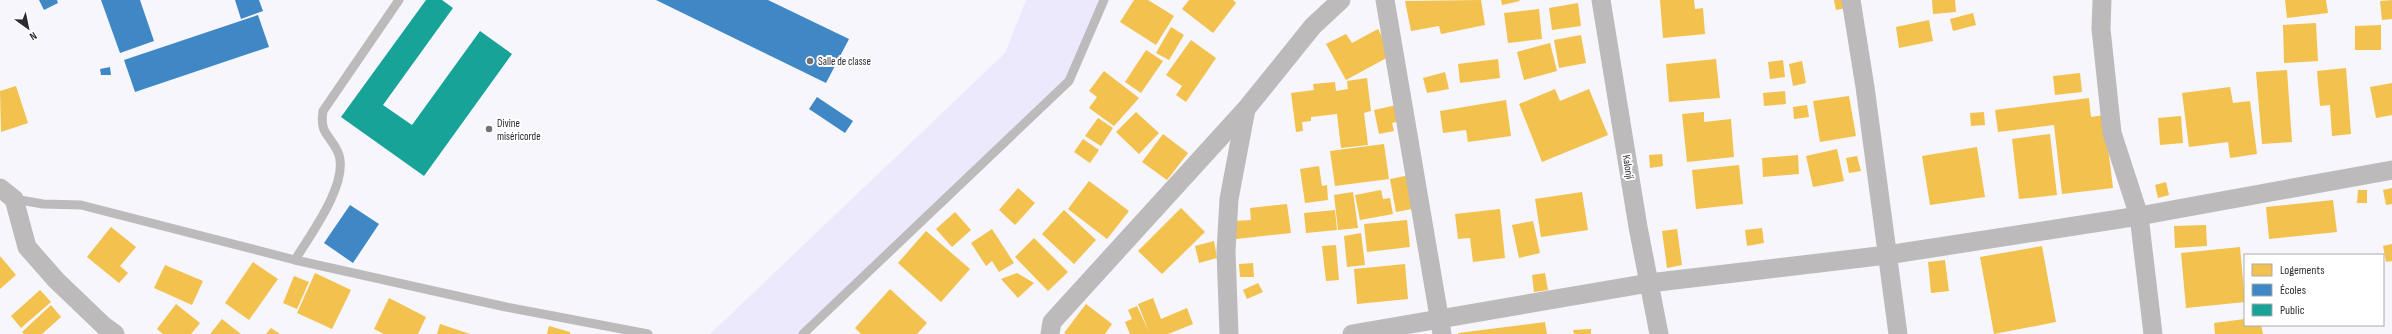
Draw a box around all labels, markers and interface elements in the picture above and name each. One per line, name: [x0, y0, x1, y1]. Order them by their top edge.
north arrow: [8, 8, 48, 48]
text: N: [27, 29, 39, 43]
place label: Salle de classe: [818, 55, 871, 68]
marker: Salle de classe: [805, 56, 815, 66]
place label: Divine miséricorde: [497, 117, 541, 143]
marker: Divine miséricorde: [484, 124, 494, 134]
street label: Kalonji: [1620, 154, 1636, 180]
legend: [2244, 254, 2384, 326]
text: Logements: [2280, 263, 2324, 278]
text: Écoles: [2280, 283, 2306, 298]
text: Public: [2280, 303, 2305, 318]

